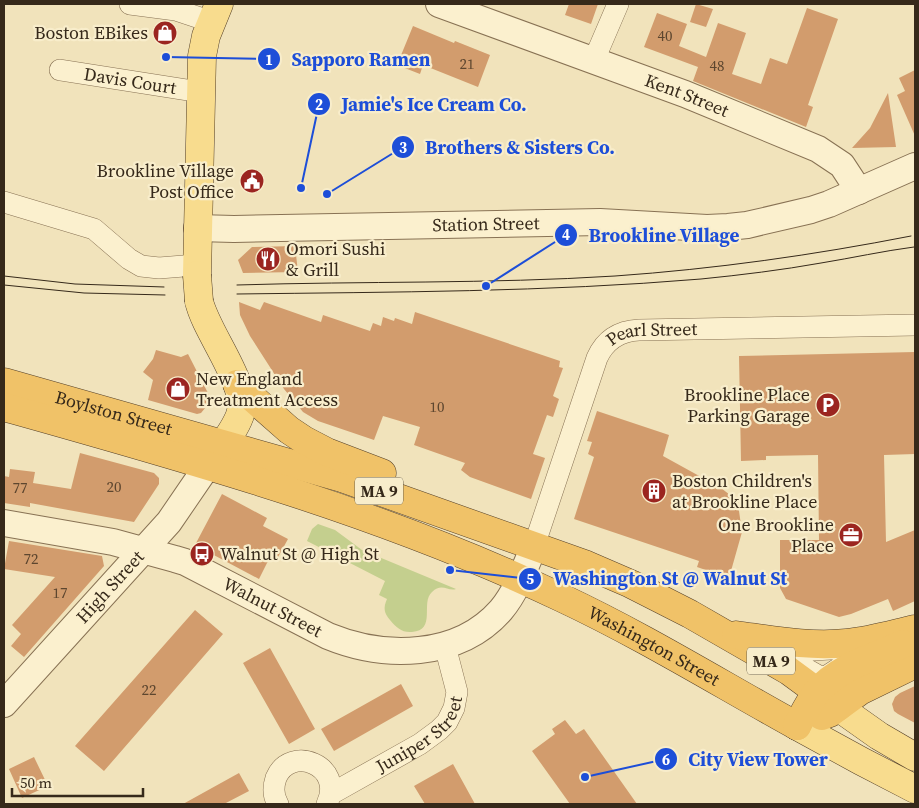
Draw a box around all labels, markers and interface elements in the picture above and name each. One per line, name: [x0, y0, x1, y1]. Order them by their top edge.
place label: Boston EBikes: [34, 20, 148, 45]
shop icon: Boston EBikes: [152, 20, 178, 46]
house number: 40: [657, 25, 673, 46]
callout: Sapporo Ramen: [257, 42, 441, 76]
text: Sapporo Ramen: [292, 46, 431, 72]
text: 1: [265, 49, 273, 70]
house number: 21: [459, 53, 475, 74]
house number: 48: [709, 55, 725, 76]
street label: Davis Court: [82, 61, 178, 100]
street label: Kent Street: [641, 67, 733, 123]
callout: Jamie's Ice Cream Co.: [307, 87, 537, 121]
text: Jamie's Ice Cream Co.: [340, 91, 527, 117]
text: 2: [315, 94, 323, 115]
callout: Brothers & Sisters Co.: [391, 130, 625, 164]
text: Brothers & Sisters Co.: [425, 134, 615, 160]
text: 3: [399, 137, 407, 158]
place label: Brookline Village Post Office: [97, 158, 234, 204]
public building icon: Brookline Village Post Office: [239, 168, 265, 194]
street label: Station Street: [432, 210, 540, 237]
callout: Brookline Village: [553, 218, 749, 252]
text: Brookline Village: [589, 222, 740, 248]
text: 4: [562, 224, 570, 245]
place label: Omori Sushi & Grill: [286, 236, 385, 282]
restaurant icon: Omori Sushi & Grill: [255, 246, 281, 272]
street label: Pearl Street: [600, 316, 698, 351]
place label: New England Treatment Access: [196, 366, 338, 412]
shop icon: New England Treatment Access: [165, 376, 191, 402]
place label: Brookline Place Parking Garage: [684, 382, 810, 428]
street label: Boylston Street: [52, 384, 175, 441]
parking icon: Brookline Place Parking Garage: [815, 392, 841, 418]
house number: 10: [429, 396, 445, 417]
place label: Boston Children's at Brookline Place: [672, 468, 817, 514]
house number: 20: [106, 476, 122, 497]
house number: 77: [12, 477, 28, 498]
road number: MA 9: [355, 478, 403, 504]
building icon: Boston Children's at Brookline Place: [641, 478, 667, 504]
place label: One Brookline Place: [718, 512, 834, 558]
office icon: One Brookline Place: [838, 522, 864, 548]
bus stop icon: Walnut St @ High St: [189, 541, 215, 567]
place label: Walnut St @ High St: [220, 541, 379, 566]
street label: High Street: [70, 545, 149, 628]
house number: 72: [23, 548, 39, 569]
callout: Washington St @ Walnut St: [517, 562, 797, 596]
text: Washington St @ Walnut St: [553, 565, 787, 591]
text: 5: [526, 568, 534, 589]
street label: Walnut Street: [219, 571, 327, 643]
house number: 17: [52, 582, 68, 603]
street label: Washington Street: [584, 599, 725, 692]
road number: MA 9: [747, 648, 795, 674]
house number: 22: [141, 679, 157, 700]
street label: Juniper Street: [370, 694, 468, 779]
callout: City View Tower: [653, 742, 838, 776]
text: City View Tower: [688, 746, 828, 772]
text: 6: [662, 749, 670, 770]
scale bar: [12, 766, 144, 798]
text: 50 m: [20, 772, 52, 793]

